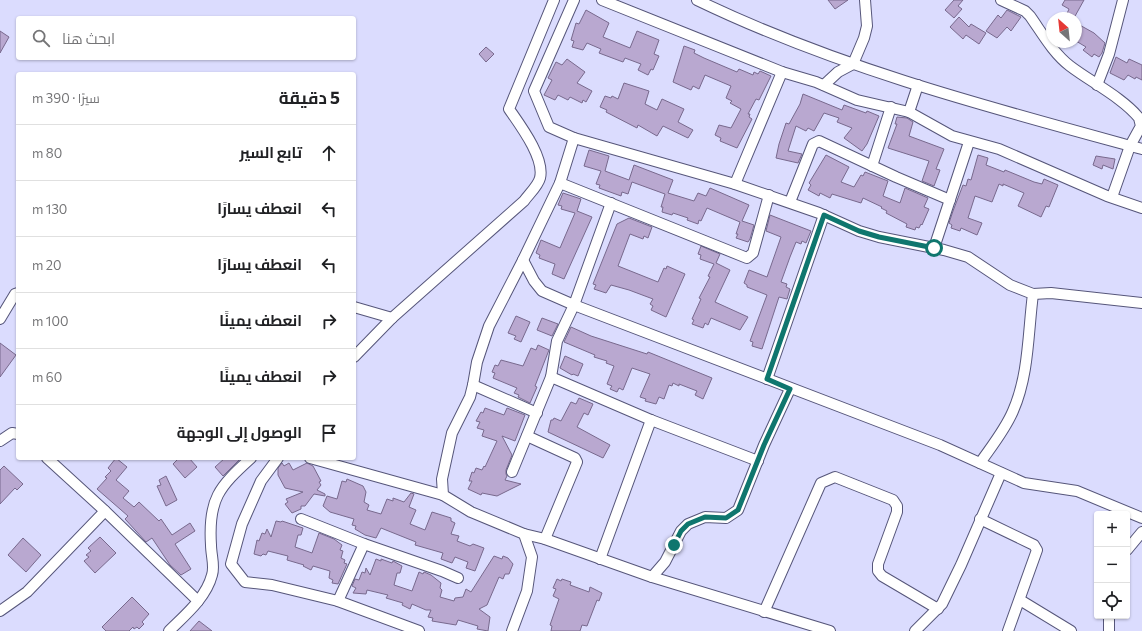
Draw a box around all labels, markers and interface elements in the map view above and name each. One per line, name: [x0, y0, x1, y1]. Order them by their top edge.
north arrow: [1046, 12, 1082, 48]
search box: [16, 16, 356, 60]
icon: search: [30, 27, 52, 49]
text: ابحث هنا: [62, 29, 115, 47]
text: 5 دقيقة: [279, 87, 340, 108]
text: سيرًا · 390 m: [32, 90, 100, 106]
icon: ahead: [318, 142, 340, 164]
text: تابع السير: [239, 143, 302, 161]
text: 80 m: [32, 145, 62, 161]
icon: left: [318, 198, 340, 220]
text: انعطف يسارًا: [217, 199, 302, 217]
text: 130 m: [32, 201, 67, 217]
route start: [925, 239, 943, 257]
icon: left: [318, 254, 340, 276]
text: انعطف يسارًا: [217, 255, 302, 273]
text: 20 m: [32, 257, 62, 273]
icon: right: [318, 310, 340, 332]
text: انعطف يمينًا: [219, 311, 302, 329]
text: 100 m: [32, 313, 68, 329]
icon: right: [318, 366, 340, 388]
text: انعطف يمينًا: [219, 367, 302, 385]
text: 60 m: [32, 369, 62, 385]
icon: arrive: [318, 422, 340, 444]
text: الوصول إلى الوجهة: [177, 423, 302, 441]
map controls: [1094, 511, 1130, 619]
button: +: [1094, 511, 1130, 547]
route end: [665, 536, 683, 554]
button: −: [1094, 547, 1130, 583]
button: locate: [1094, 583, 1130, 619]

